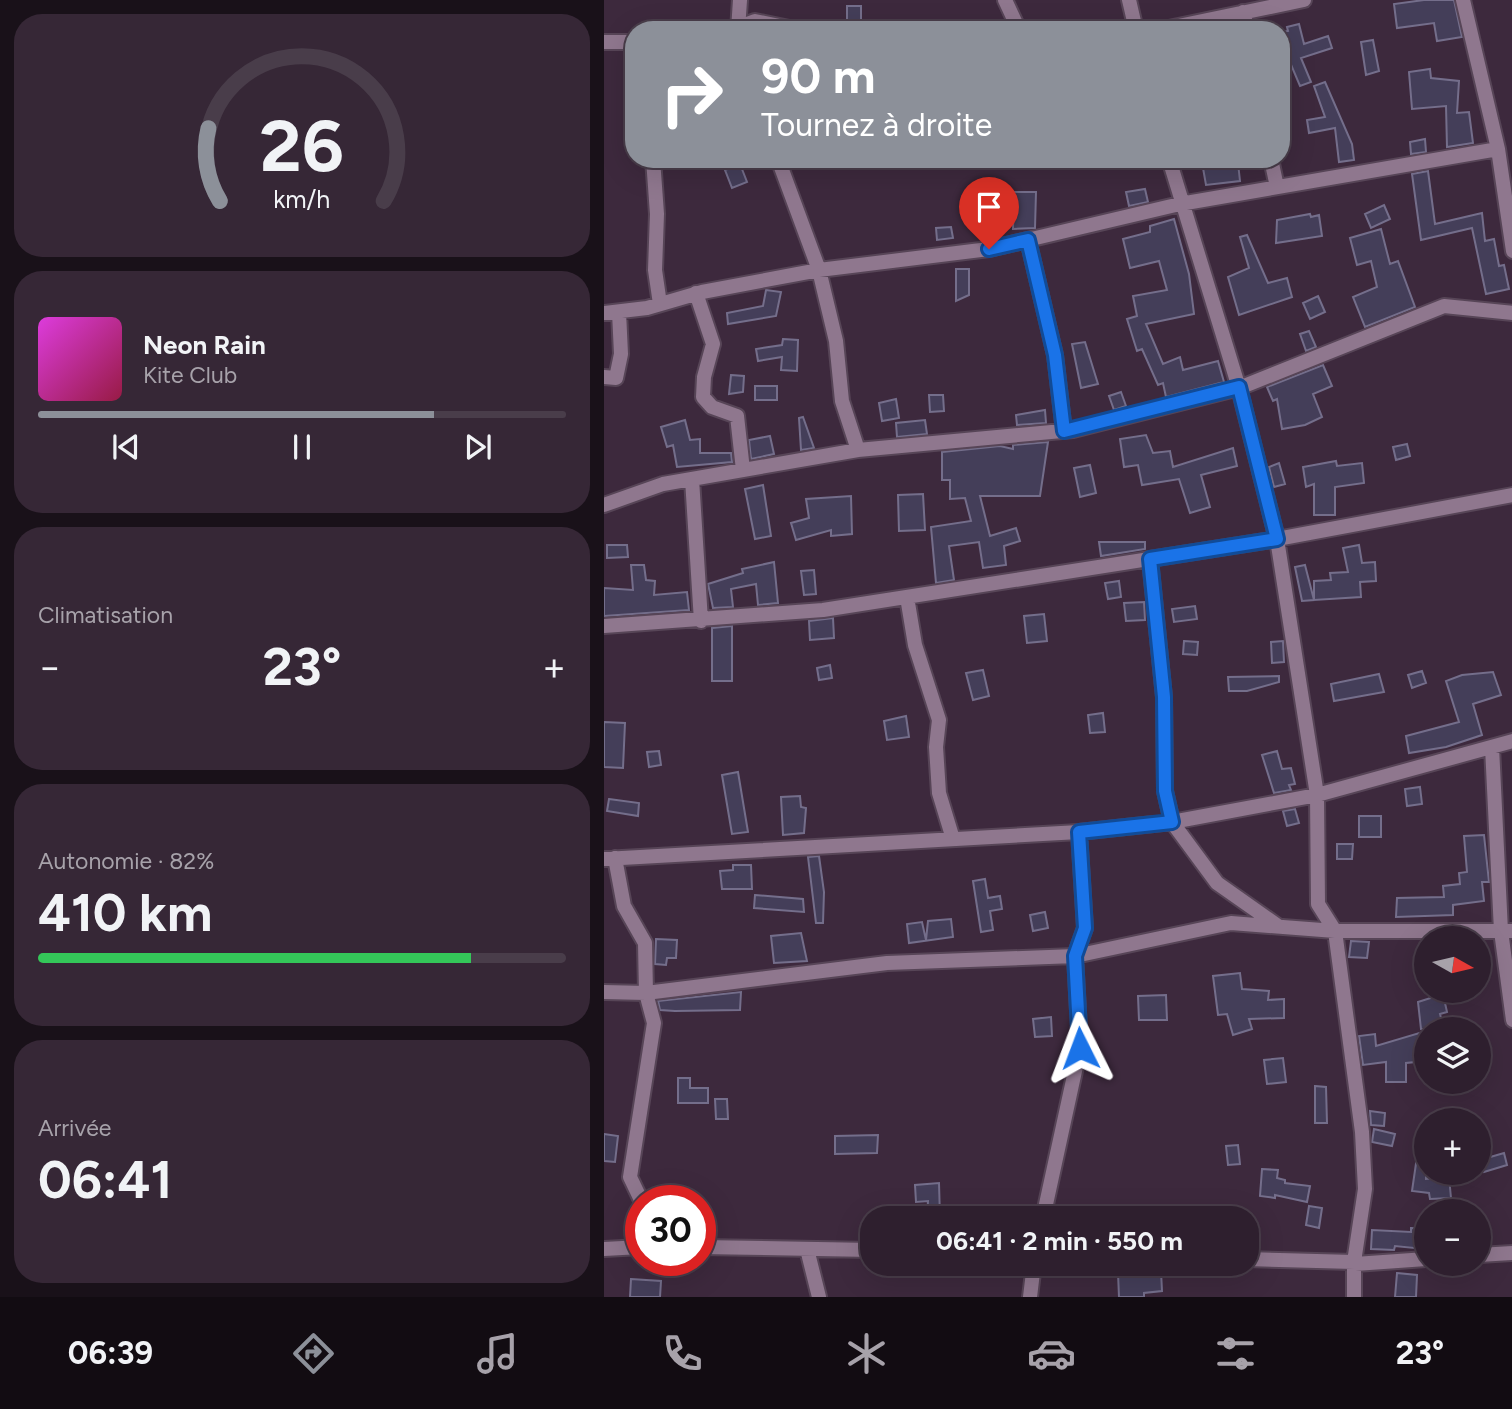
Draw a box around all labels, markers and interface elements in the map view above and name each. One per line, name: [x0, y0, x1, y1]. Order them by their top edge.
text: 90 m: [761, 46, 876, 105]
icon: right: [646, 49, 737, 140]
text: 26: [260, 103, 344, 190]
text: Tournez à droite: [761, 106, 992, 144]
pin: [959, 177, 1019, 249]
text: km/h: [273, 184, 331, 214]
icon: arrive: [970, 188, 1008, 226]
text: Neon Rain: [143, 329, 266, 361]
text: Kite Club: [143, 361, 237, 389]
icon: previous: [107, 428, 145, 466]
icon: pause: [283, 428, 321, 466]
icon: next: [459, 428, 497, 466]
text: Climatisation: [38, 601, 173, 629]
text: 23°: [263, 636, 341, 698]
text: −: [38, 644, 62, 690]
text: +: [542, 644, 566, 690]
text: Autonomie · 82%: [38, 847, 214, 875]
text: 410 km: [38, 882, 212, 944]
north arrow: [1414, 926, 1491, 1003]
map controls: [1414, 926, 1491, 1276]
position arrow: [1043, 1011, 1117, 1085]
button: layers: [1414, 1017, 1491, 1094]
button: +: [1414, 1108, 1491, 1185]
text: Arrivée: [38, 1114, 111, 1142]
text: 06:41: [38, 1149, 172, 1211]
speed limit sign: 30: [625, 1185, 716, 1276]
button: −: [1414, 1199, 1491, 1276]
text: 06:41 · 2 min · 550 m: [936, 1225, 1183, 1257]
icon: directions: [289, 1329, 338, 1378]
icon: music: [473, 1329, 522, 1378]
icon: phone: [658, 1329, 707, 1378]
icon: climate: [842, 1329, 891, 1378]
icon: car: [1027, 1329, 1076, 1378]
icon: filters: [1211, 1329, 1260, 1378]
text: 06:39: [68, 1334, 153, 1372]
text: 23°: [1396, 1334, 1444, 1372]

